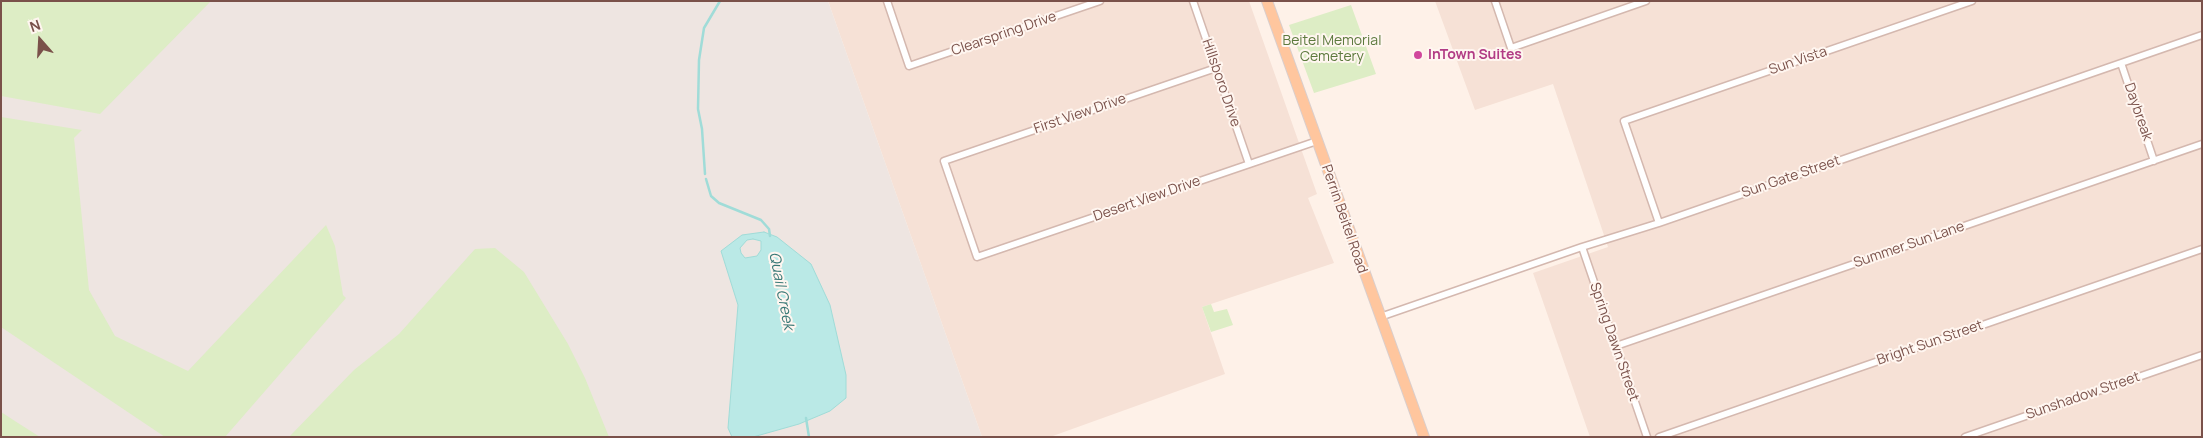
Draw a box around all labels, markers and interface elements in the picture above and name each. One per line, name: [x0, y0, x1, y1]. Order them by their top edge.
street label: Clearspring Drive: [949, 8, 1059, 60]
north arrow: [15, 15, 65, 65]
text: N: [27, 15, 43, 36]
park label: Beitel Memorial Cemetery: [1283, 33, 1381, 65]
street label: Hillsboro Drive: [1198, 37, 1244, 129]
street label: Sun Vista: [1767, 43, 1829, 79]
place label: InTown Suites: [1428, 47, 1522, 63]
marker: InTown Suites: [1412, 49, 1424, 61]
street label: Daybreak: [2120, 81, 2156, 143]
street label: First View Drive: [1032, 90, 1128, 138]
street label: Sun Gate Street: [1740, 152, 1842, 202]
street label: Perrin Beitel Road: [1318, 162, 1370, 276]
street label: Desert View Drive: [1091, 173, 1203, 225]
street label: Summer Sun Lane: [1851, 218, 1967, 272]
water label: Quail Creek: [765, 250, 797, 332]
street label: Spring Dawn Street: [1586, 280, 1642, 404]
street label: Bright Sun Street: [1875, 317, 1985, 369]
street label: Sunshadow Street: [2024, 369, 2142, 423]

